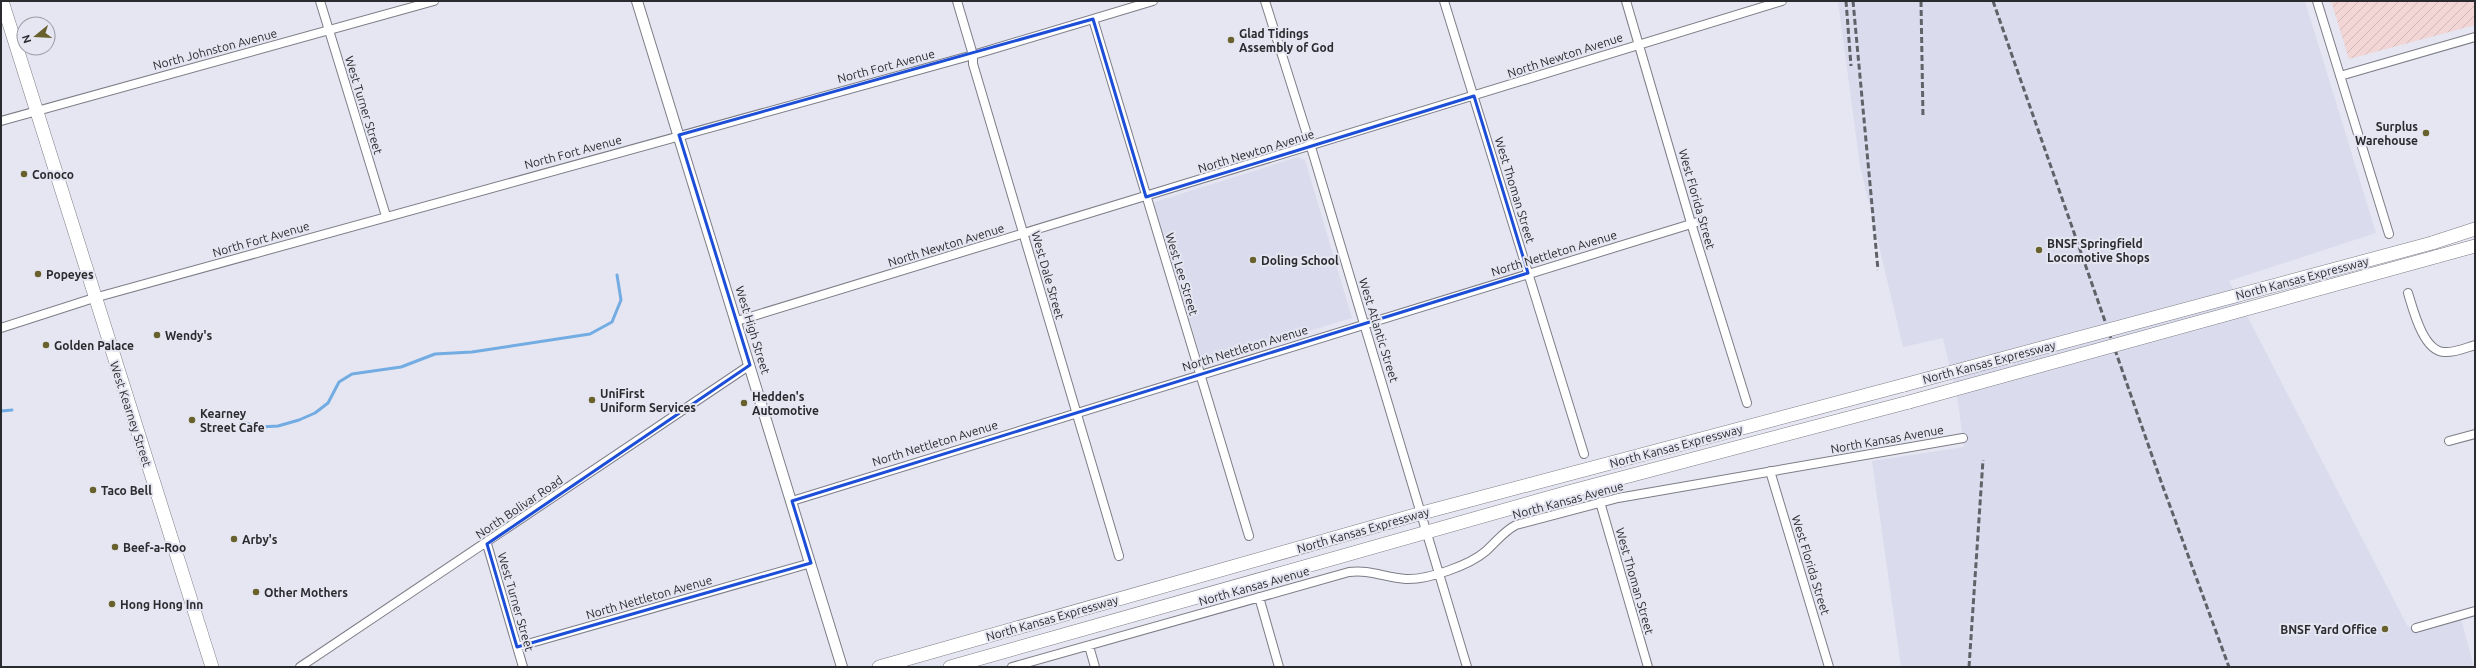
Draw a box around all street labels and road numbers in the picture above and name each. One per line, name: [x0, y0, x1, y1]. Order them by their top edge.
street label: North Johnston Avenue: [151, 26, 279, 72]
street label: North Newton Avenue: [1506, 30, 1624, 80]
street label: North Fort Avenue: [836, 47, 936, 85]
street label: West Turner Street: [343, 54, 385, 156]
street label: North Newton Avenue: [1196, 127, 1316, 175]
street label: North Fort Avenue: [523, 133, 623, 171]
street label: West Thoman Street: [1493, 135, 1537, 245]
street label: West Florida Street: [1676, 147, 1718, 251]
street label: North Fort Avenue: [211, 219, 311, 259]
street label: North Newton Avenue: [886, 221, 1006, 269]
street label: North Nettleton Avenue: [1490, 228, 1618, 278]
street label: West Dale Street: [1029, 230, 1067, 321]
street label: West Lee Street: [1163, 231, 1201, 317]
street label: North Kansas Expressway: [2234, 254, 2370, 302]
street label: West Atlantic Street: [1357, 276, 1401, 384]
street label: West High Street: [733, 284, 773, 376]
street label: North Nettleton Avenue: [1181, 323, 1309, 373]
street label: North Kansas Expressway: [1921, 338, 2057, 386]
street label: West Kearney Street: [108, 360, 154, 469]
street label: North Nettleton Avenue: [871, 418, 999, 468]
street label: North Kansas Expressway: [1608, 422, 1744, 470]
street label: North Kansas Avenue: [1829, 423, 1945, 455]
street label: North Bolivar Road: [473, 473, 565, 541]
street label: North Kansas Avenue: [1511, 479, 1625, 521]
street label: North Kansas Expressway: [1295, 505, 1431, 555]
street label: West Florida Street: [1790, 514, 1832, 617]
street label: West Thoman Street: [1614, 526, 1657, 636]
street label: West Turner Street: [496, 551, 536, 653]
street label: North Kansas Avenue: [1197, 564, 1311, 608]
street label: North Nettleton Avenue: [584, 573, 714, 621]
street label: North Kansas Expressway: [984, 593, 1120, 643]

